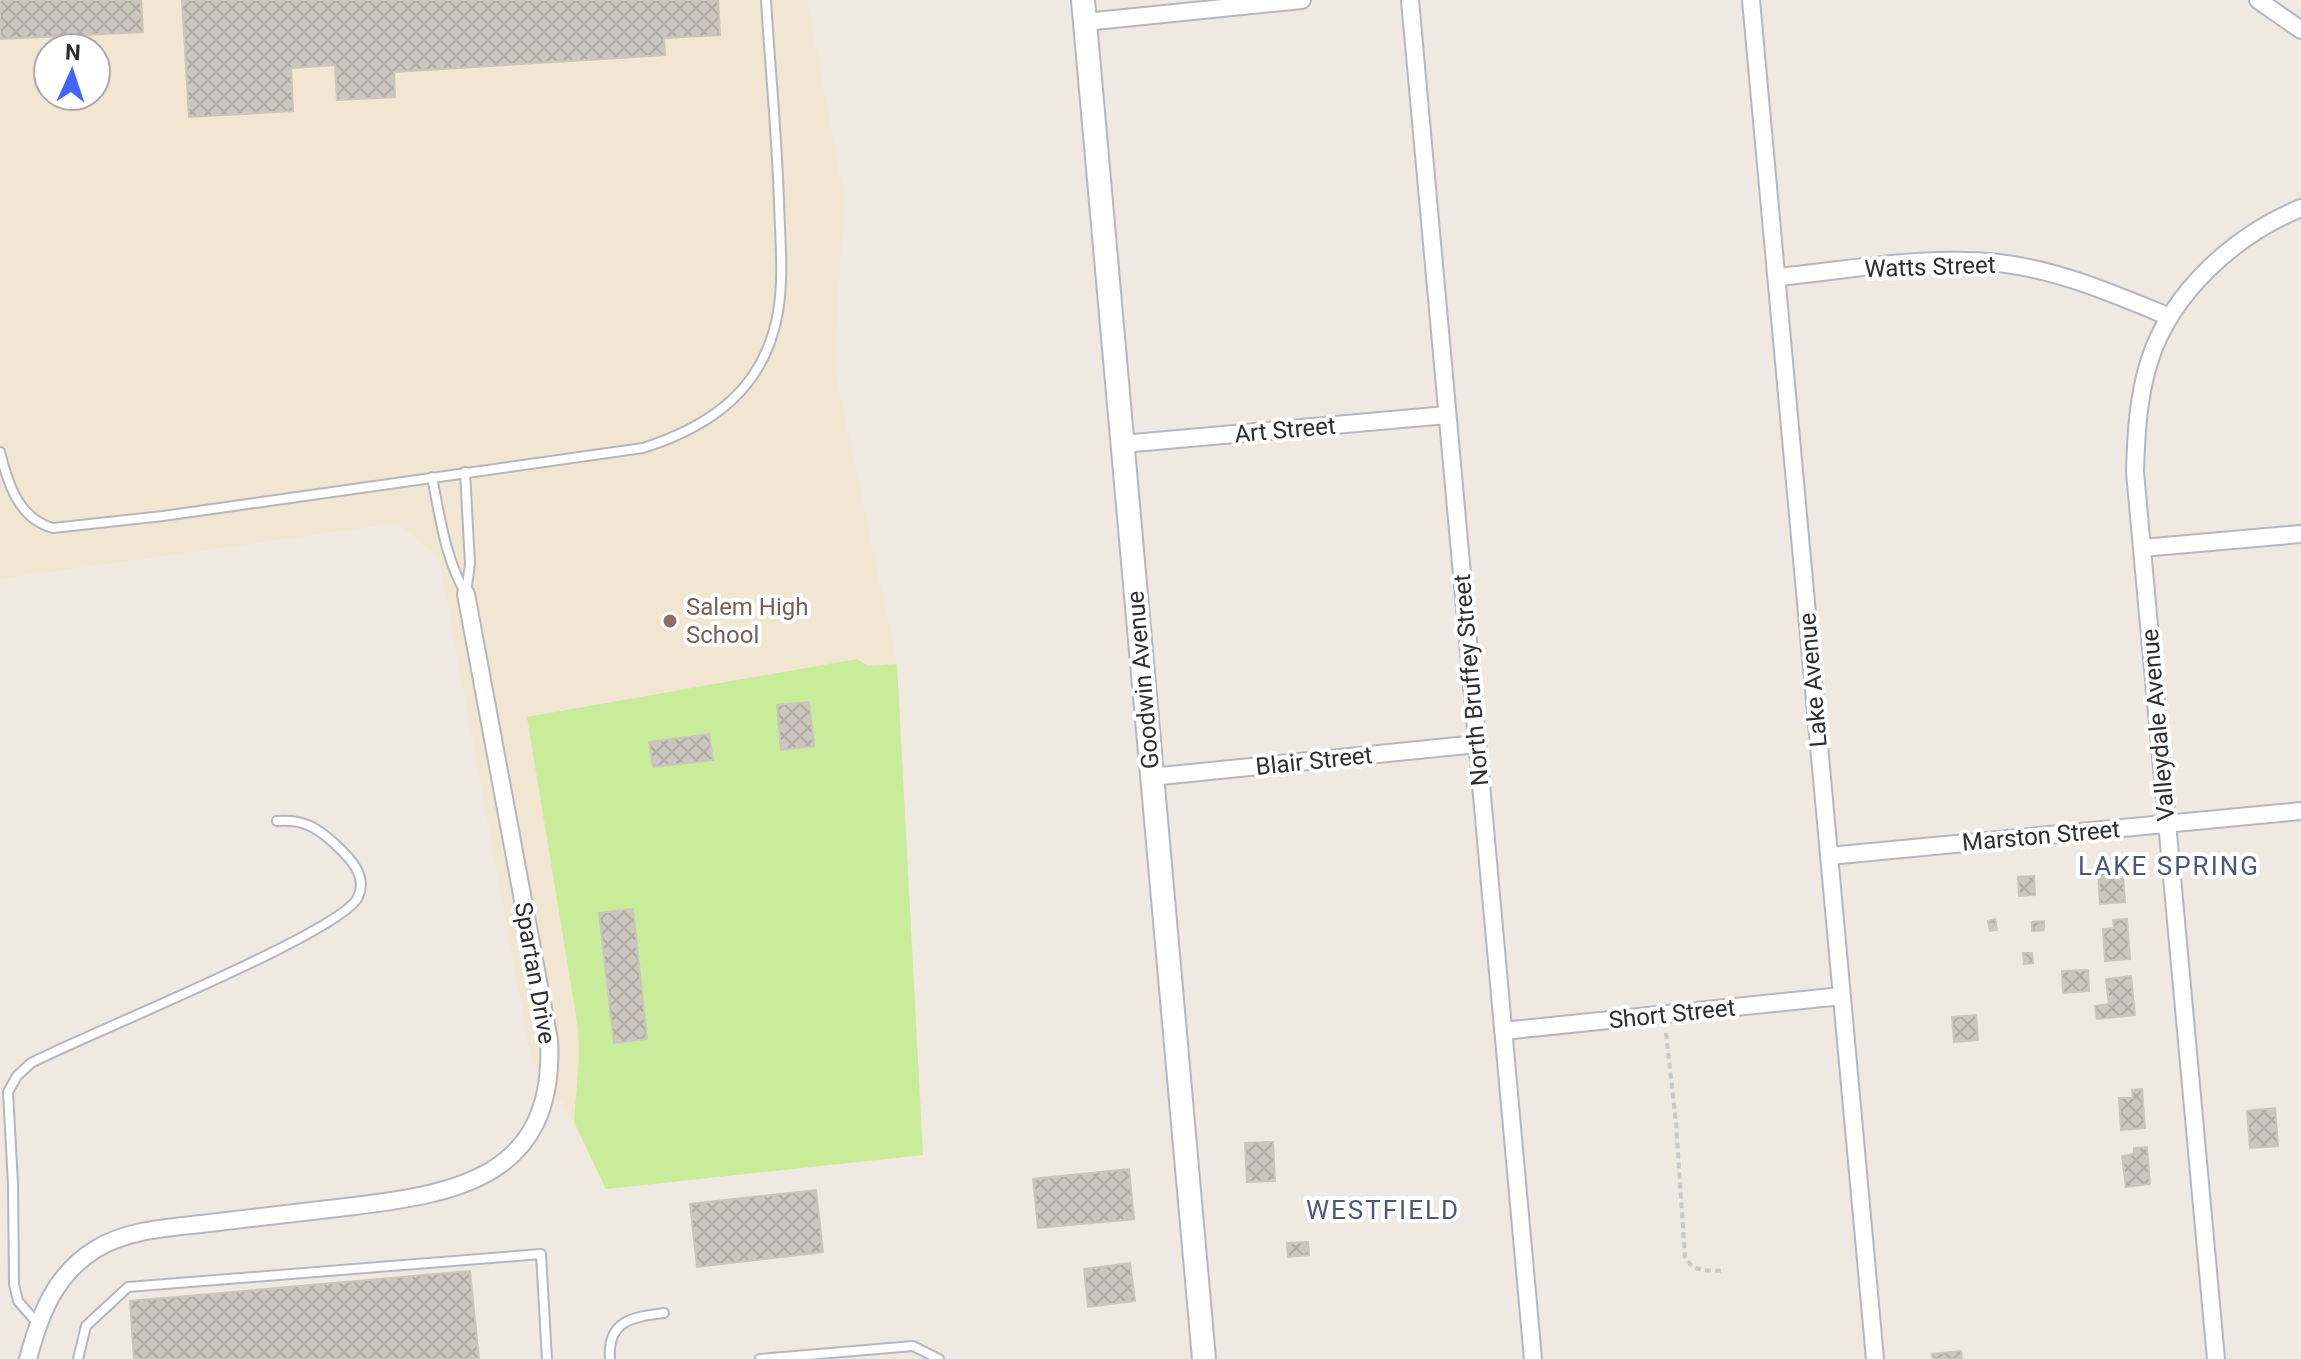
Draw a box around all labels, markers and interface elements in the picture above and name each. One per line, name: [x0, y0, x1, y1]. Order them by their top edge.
north arrow: [32, 32, 112, 112]
text: N: [65, 40, 81, 65]
street label: Watts Street: [1864, 251, 1996, 283]
street label: Art Street: [1233, 412, 1337, 448]
street label: North Bruffey Street: [1448, 573, 1494, 787]
street label: Goodwin Avenue: [1121, 590, 1165, 770]
place label: Salem High School: [686, 593, 809, 649]
street label: Lake Avenue: [1793, 611, 1833, 749]
marker: Salem High School: [661, 612, 679, 630]
street label: Valleydale Avenue: [2136, 628, 2180, 822]
street label: Blair Street: [1254, 741, 1374, 781]
street label: Marston Street: [1961, 815, 2121, 857]
district label: LAKE SPRING: [2078, 851, 2260, 881]
street label: Spartan Drive: [509, 900, 561, 1046]
street label: Short Street: [1607, 993, 1737, 1035]
district label: WESTFIELD: [1306, 1195, 1460, 1225]

